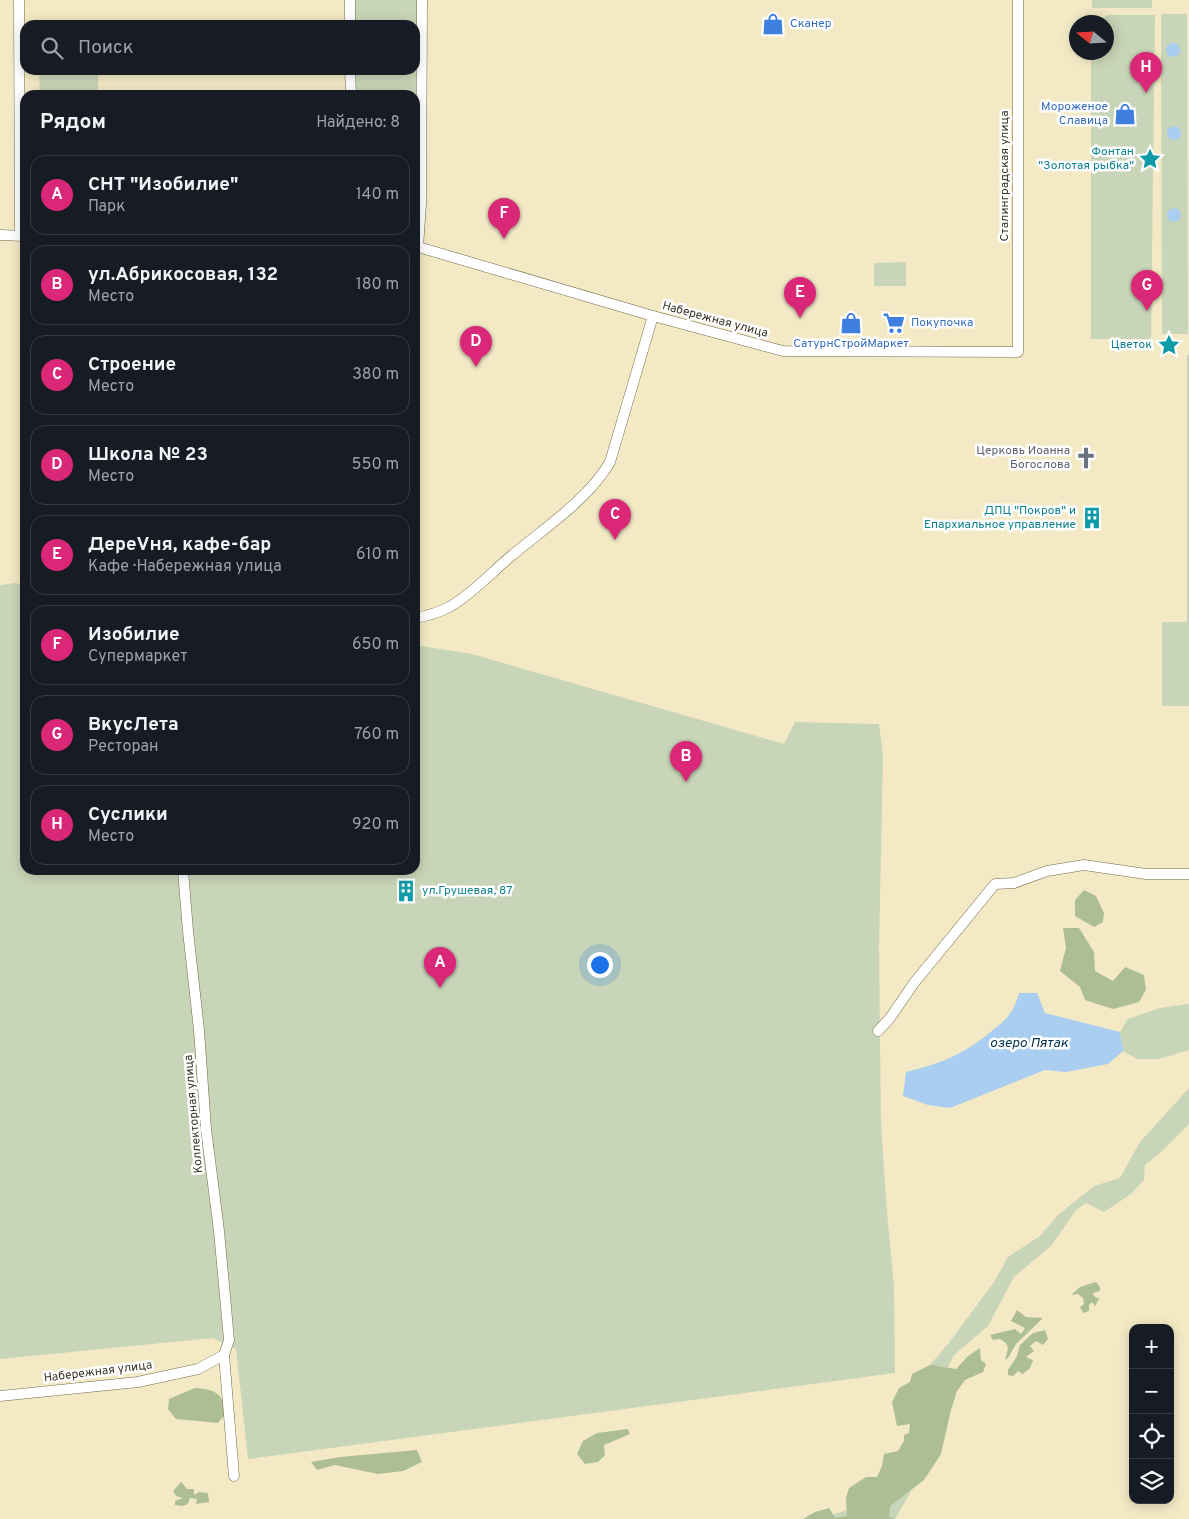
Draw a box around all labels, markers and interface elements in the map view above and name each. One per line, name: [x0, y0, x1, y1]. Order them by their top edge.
shop icon: Сканер: [760, 11, 786, 37]
north arrow: [1069, 15, 1114, 60]
place label: Сканер: [790, 16, 832, 32]
search box: [20, 20, 420, 75]
icon: search: [38, 34, 66, 62]
text: Поиск: [78, 36, 134, 60]
pin: H: [1130, 52, 1162, 93]
place label: Мороженое Славица: [1041, 99, 1108, 129]
shop icon: Мороженое Славица: [1112, 101, 1138, 127]
text: Рядом: [40, 109, 106, 136]
street label: Сталинградская улица: [997, 111, 1013, 241]
text: Найдено: 8: [316, 113, 400, 133]
place label: Фонтан "Золотая рыбка": [1038, 144, 1134, 174]
place icon: Фонтан "Золотая рыбка": [1137, 146, 1163, 172]
text: СНТ "Изобилие": [88, 173, 238, 197]
text: A: [51, 185, 63, 205]
text: 140 m: [356, 185, 399, 205]
text: Парк: [88, 197, 125, 217]
pin: F: [488, 198, 520, 239]
text: ул.Абрикосовая, 132: [88, 263, 278, 287]
pin: G: [1131, 270, 1163, 311]
text: B: [51, 275, 63, 295]
text: 180 m: [356, 275, 399, 295]
pin: E: [784, 277, 816, 318]
text: Место: [88, 287, 134, 307]
street label: Набережная улица: [660, 298, 770, 342]
shop icon: СатурнСтройМаркет: [838, 310, 864, 336]
supermarket icon: Покупочка: [881, 310, 907, 336]
place label: Покупочка: [911, 315, 973, 331]
pin: D: [460, 326, 492, 367]
place icon: Цветок: [1156, 332, 1182, 358]
place label: СатурнСтройМаркет: [793, 336, 909, 352]
place label: Цветок: [1111, 337, 1152, 353]
text: Строение: [88, 353, 176, 377]
text: C: [52, 365, 62, 385]
text: 380 m: [352, 365, 399, 385]
text: Место: [88, 377, 134, 397]
text: Школа № 23: [88, 443, 208, 467]
place label: Церковь Иоанна Богослова: [976, 443, 1070, 473]
church icon: Церковь Иоанна Богослова: [1073, 445, 1099, 471]
text: D: [51, 455, 63, 475]
text: 550 m: [352, 455, 399, 475]
text: Место: [88, 467, 134, 487]
pin: C: [599, 499, 631, 540]
place label: ДПЦ "Покров" и Епархиальное управление: [924, 503, 1076, 533]
building icon: ДПЦ "Покров" и Епархиальное управление: [1079, 505, 1105, 531]
text: ДереVня, кафе-бар: [88, 533, 271, 557]
text: E: [52, 545, 62, 565]
text: 610 m: [356, 545, 399, 565]
text: Кафе · Набережная улица: [88, 557, 282, 577]
text: Изобилие: [88, 623, 180, 647]
text: F: [52, 635, 62, 655]
text: 650 m: [352, 635, 399, 655]
text: Супермаркет: [88, 647, 188, 667]
text: ВкусЛета: [88, 713, 179, 737]
text: G: [52, 725, 62, 745]
text: 760 m: [354, 725, 399, 745]
text: Ресторан: [88, 737, 159, 757]
pin: B: [670, 741, 702, 782]
text: Суслики: [88, 803, 168, 827]
text: H: [51, 815, 63, 835]
text: 920 m: [352, 815, 399, 835]
text: Место: [88, 827, 134, 847]
building icon: ул.Грушевая, 87: [393, 878, 419, 904]
place label: ул.Грушевая, 87: [422, 883, 513, 899]
pin: A: [424, 947, 456, 988]
your location: [587, 952, 613, 978]
water label: озеро Пятак: [990, 1035, 1069, 1052]
street label: Коллекторная улица: [181, 1054, 207, 1174]
map controls: [1129, 1324, 1174, 1504]
button: +: [1129, 1324, 1174, 1369]
street label: Набережная улица: [43, 1357, 153, 1387]
button: −: [1129, 1369, 1174, 1414]
button: locate: [1129, 1414, 1174, 1459]
button: layers: [1129, 1459, 1174, 1504]

